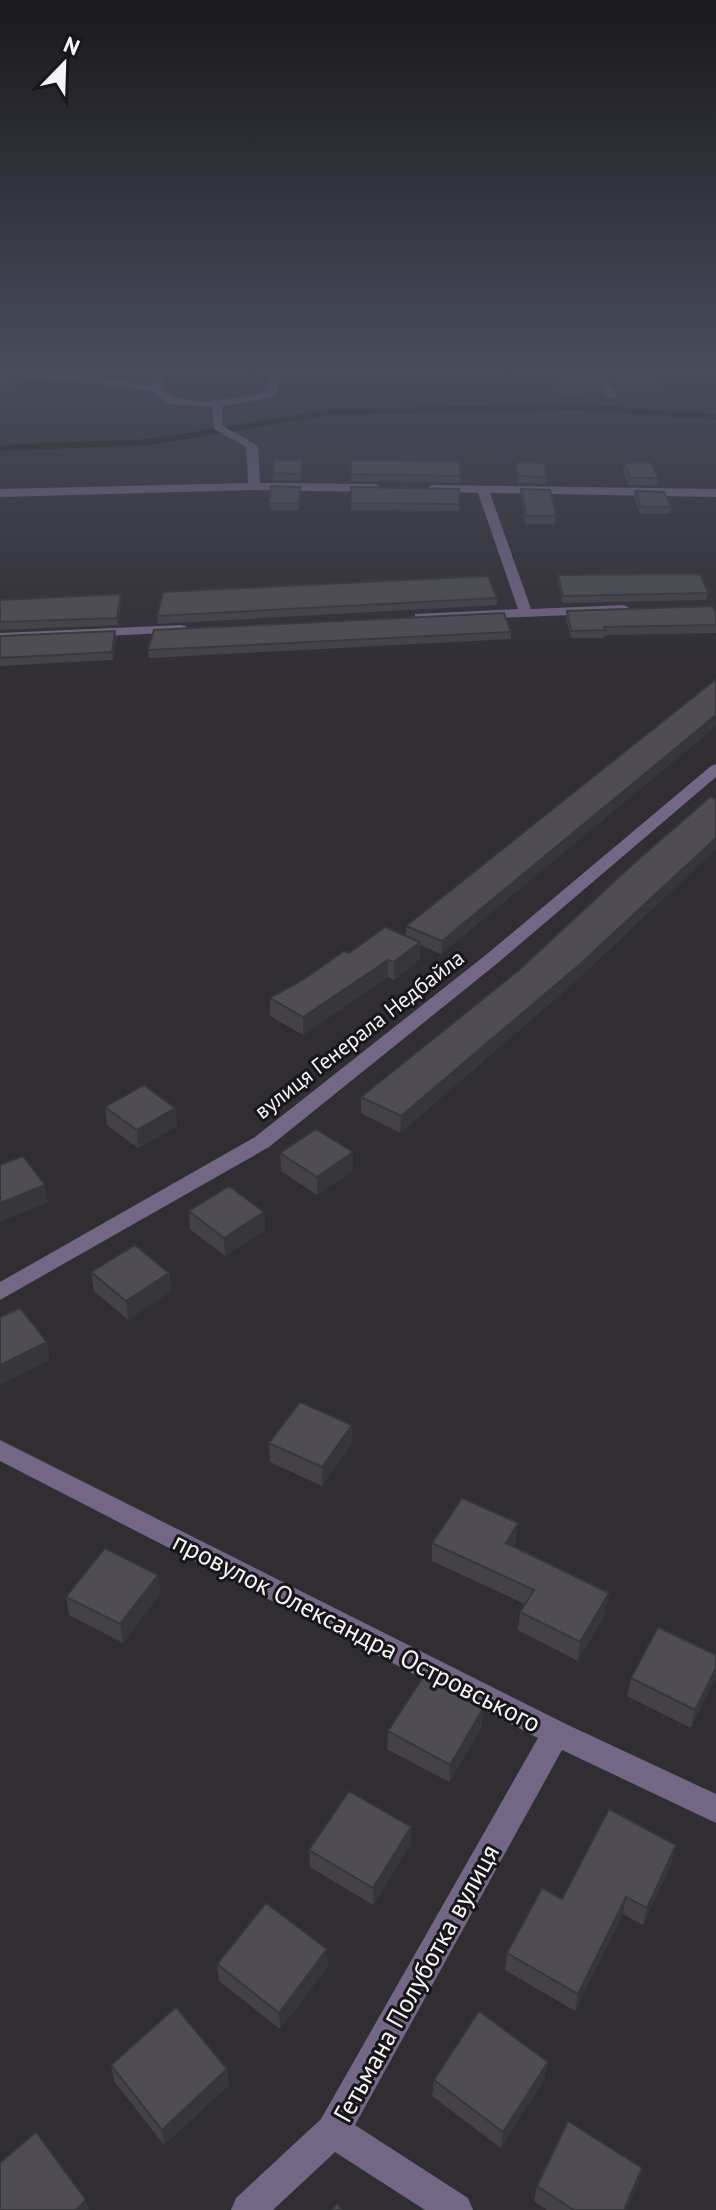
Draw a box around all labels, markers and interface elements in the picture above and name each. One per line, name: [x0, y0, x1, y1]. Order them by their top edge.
north arrow: [24, 24, 104, 104]
text: N: [60, 30, 84, 61]
street label: вулиця Генерала Недбайла: [248, 943, 470, 1125]
street label: провулок Олександра Островського: [168, 1525, 546, 1739]
street label: Гетьмана Полуботка вулиця: [326, 1838, 506, 2128]

